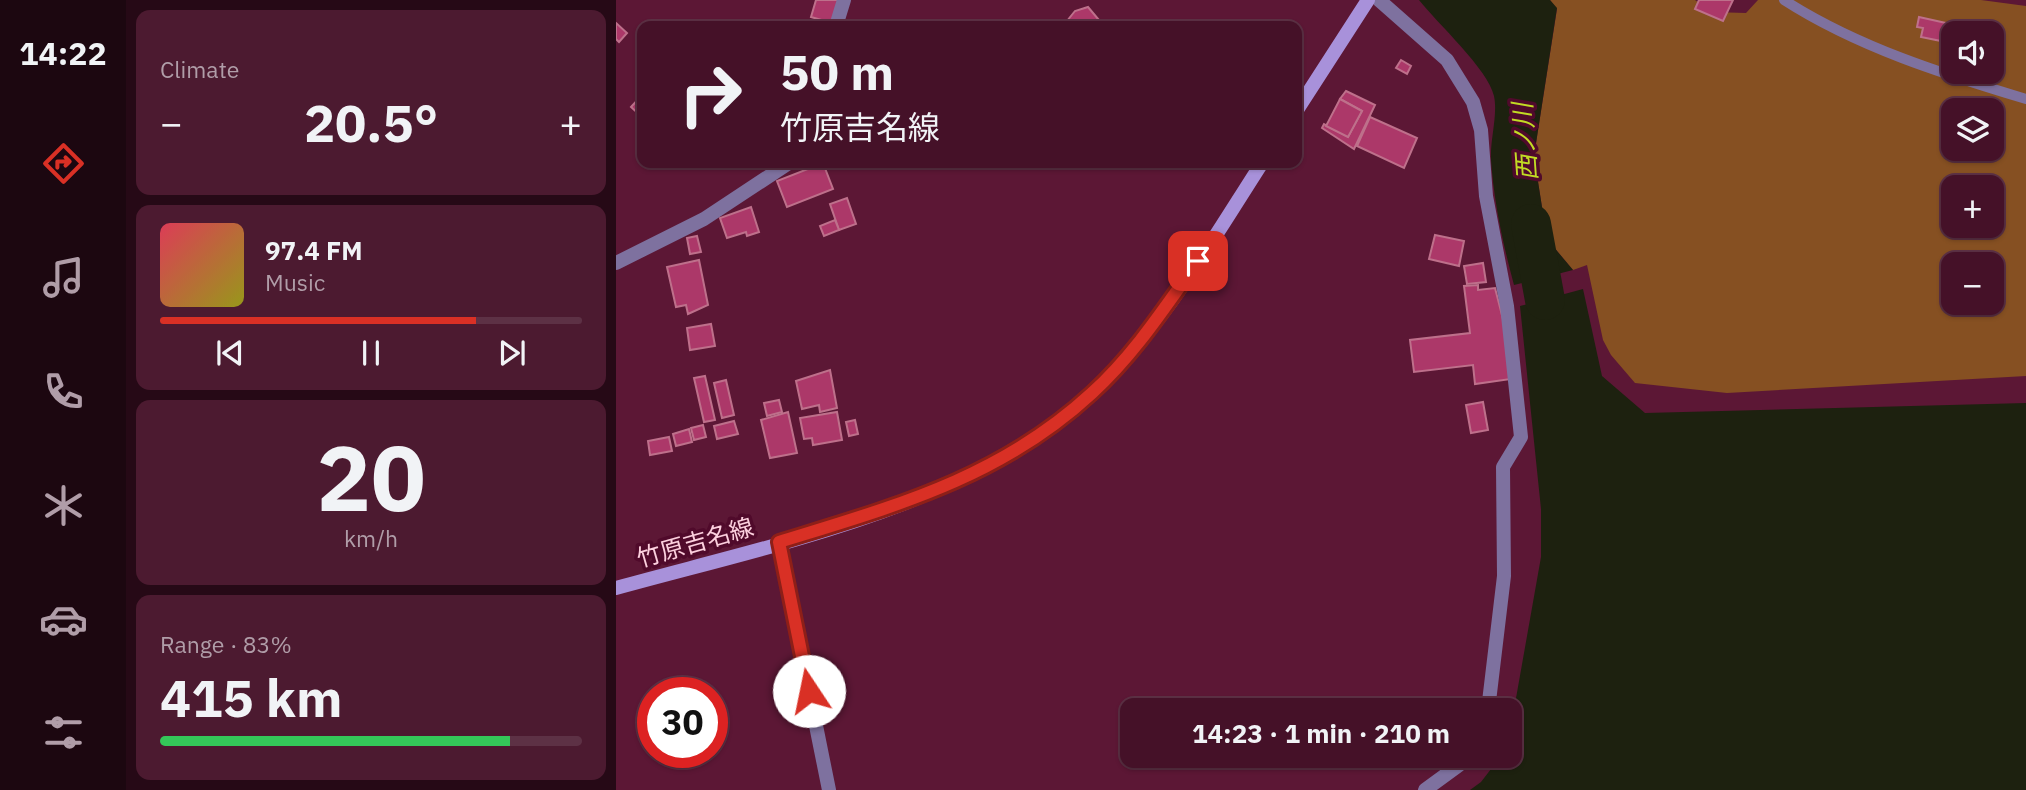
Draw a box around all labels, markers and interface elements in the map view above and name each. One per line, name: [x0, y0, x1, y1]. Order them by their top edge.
map controls: [1941, 21, 2004, 315]
button: sound: [1941, 21, 2004, 84]
text: 14:22: [19, 32, 107, 74]
text: 50 m: [780, 40, 894, 103]
icon: right: [665, 49, 756, 140]
text: Climate: [160, 54, 239, 84]
text: 20.5°: [304, 89, 438, 156]
text: −: [160, 98, 183, 147]
text: +: [559, 98, 582, 147]
button: layers: [1941, 98, 2004, 161]
water label: 西ノ川: [1504, 99, 1544, 182]
text: 竹原吉名線: [780, 106, 940, 148]
icon: directions: [39, 139, 88, 188]
button: +: [1941, 175, 2004, 238]
pin: [1168, 231, 1228, 291]
text: 97.4 FM: [265, 233, 363, 267]
icon: arrive: [1179, 242, 1217, 280]
button: −: [1941, 252, 2004, 315]
icon: music: [39, 253, 88, 302]
text: Music: [265, 267, 325, 297]
icon: previous: [211, 334, 249, 372]
icon: pause: [352, 334, 390, 372]
icon: next: [493, 334, 531, 372]
icon: phone: [39, 367, 88, 416]
text: 20: [316, 418, 426, 536]
icon: climate: [39, 481, 88, 530]
street label: 竹原吉名線: [633, 510, 757, 574]
text: km/h: [344, 523, 398, 553]
icon: car: [39, 595, 88, 644]
text: Range · 83%: [160, 629, 292, 659]
position arrow: [772, 654, 846, 728]
text: 415 km: [160, 664, 342, 731]
speed limit sign: 30: [637, 677, 728, 768]
icon: filters: [39, 708, 88, 757]
text: 14:23 · 1 min · 210 m: [1192, 716, 1450, 750]

